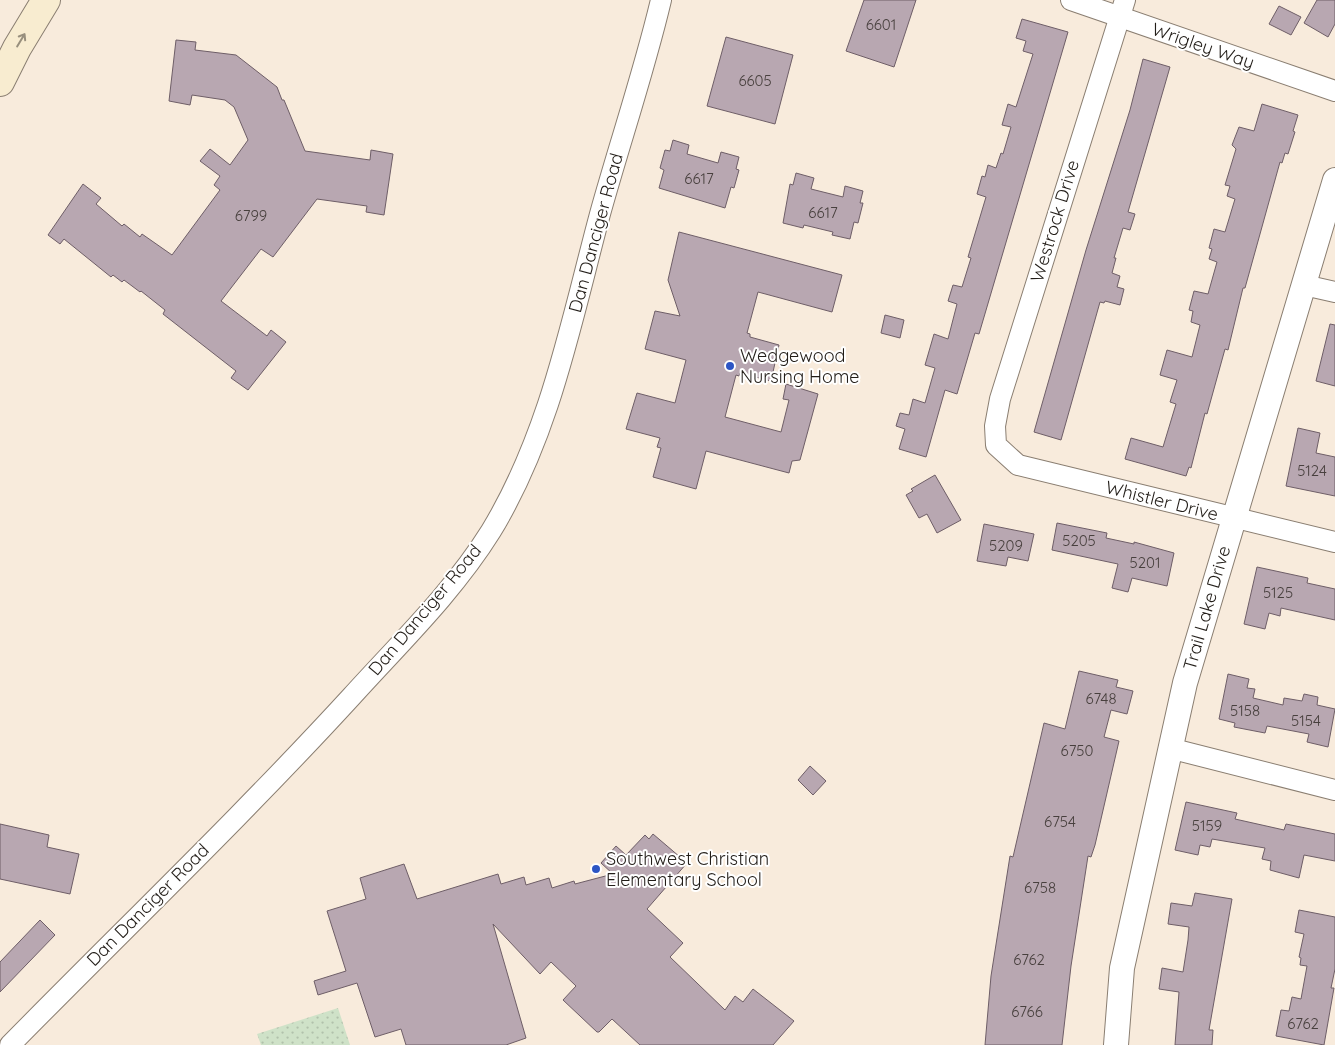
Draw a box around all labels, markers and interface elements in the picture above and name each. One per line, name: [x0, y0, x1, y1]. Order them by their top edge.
house number: 6601: [866, 15, 896, 34]
street label: Wrigley Way: [1149, 17, 1257, 74]
one-way arrow: [17, 34, 27, 48]
house number: 6605: [738, 71, 772, 90]
street label: Dan Danciger Road: [563, 151, 628, 315]
street label: Westrock Drive: [1025, 157, 1084, 285]
house number: 6617: [684, 169, 714, 188]
house number: 6617: [808, 203, 838, 222]
house number: 6799: [235, 206, 267, 225]
place label: Wedgewood Nursing Home: [740, 344, 860, 388]
marker: Wedgewood Nursing Home: [724, 360, 736, 372]
house number: 5124: [1297, 461, 1327, 480]
street label: Whistler Drive: [1103, 475, 1221, 526]
house number: 5205: [1062, 531, 1096, 550]
house number: 5209: [989, 536, 1023, 555]
street label: Dan Danciger Road: [363, 539, 486, 680]
street label: Trail Lake Drive: [1178, 543, 1235, 673]
house number: 5201: [1130, 553, 1160, 572]
house number: 5125: [1263, 583, 1293, 602]
house number: 6748: [1085, 689, 1117, 708]
house number: 5158: [1230, 701, 1260, 720]
house number: 5154: [1291, 711, 1321, 730]
house number: 6750: [1061, 741, 1094, 760]
house number: 6754: [1044, 812, 1076, 831]
house number: 5159: [1192, 816, 1222, 835]
street label: Dan Danciger Road: [81, 838, 214, 971]
place label: Southwest Christian Elementary School: [606, 847, 769, 891]
marker: Southwest Christian Elementary School: [590, 863, 602, 875]
house number: 6758: [1024, 878, 1056, 897]
house number: 6762: [1013, 950, 1045, 969]
house number: 6766: [1011, 1002, 1043, 1021]
house number: 6762: [1287, 1014, 1319, 1033]

